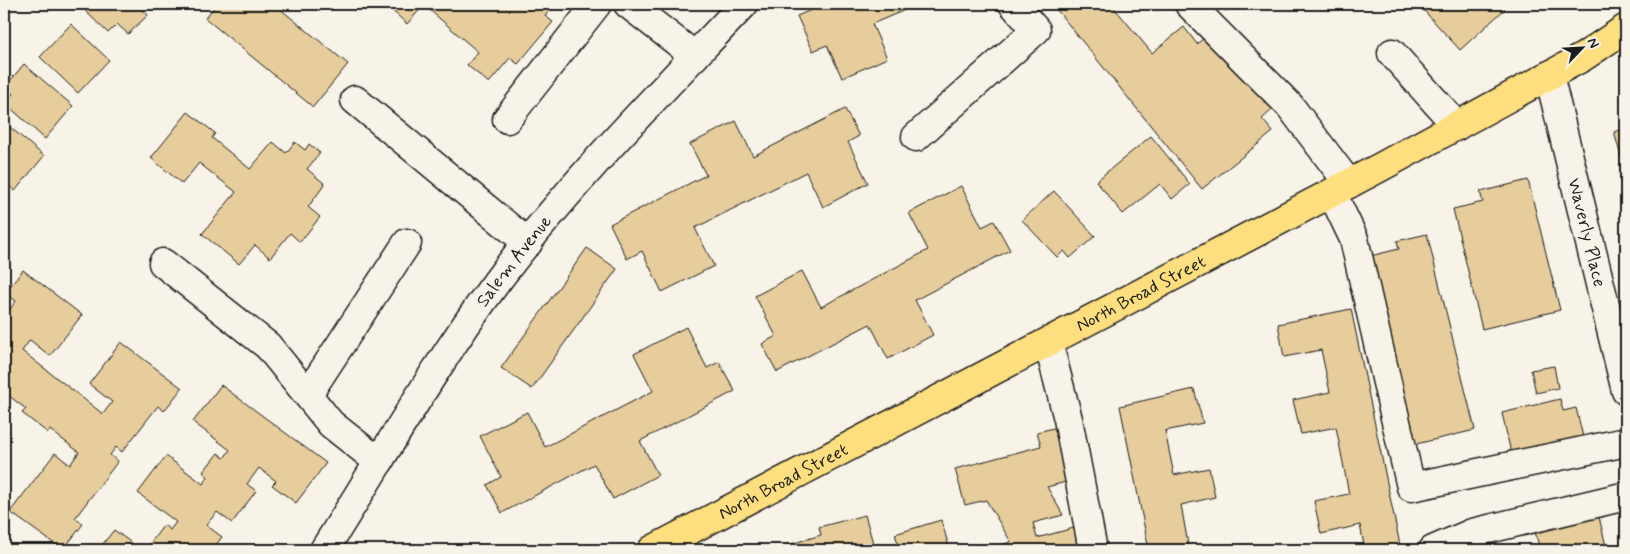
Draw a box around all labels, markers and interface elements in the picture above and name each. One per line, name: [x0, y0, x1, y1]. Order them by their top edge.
north arrow: [1558, 22, 1608, 72]
text: N: [1583, 35, 1603, 51]
street label: Waverly Place: [1562, 176, 1611, 290]
street label: Salem Avenue: [471, 210, 558, 312]
street label: North Broad Street: [1072, 250, 1210, 338]
street label: North Broad Street: [714, 438, 853, 526]

